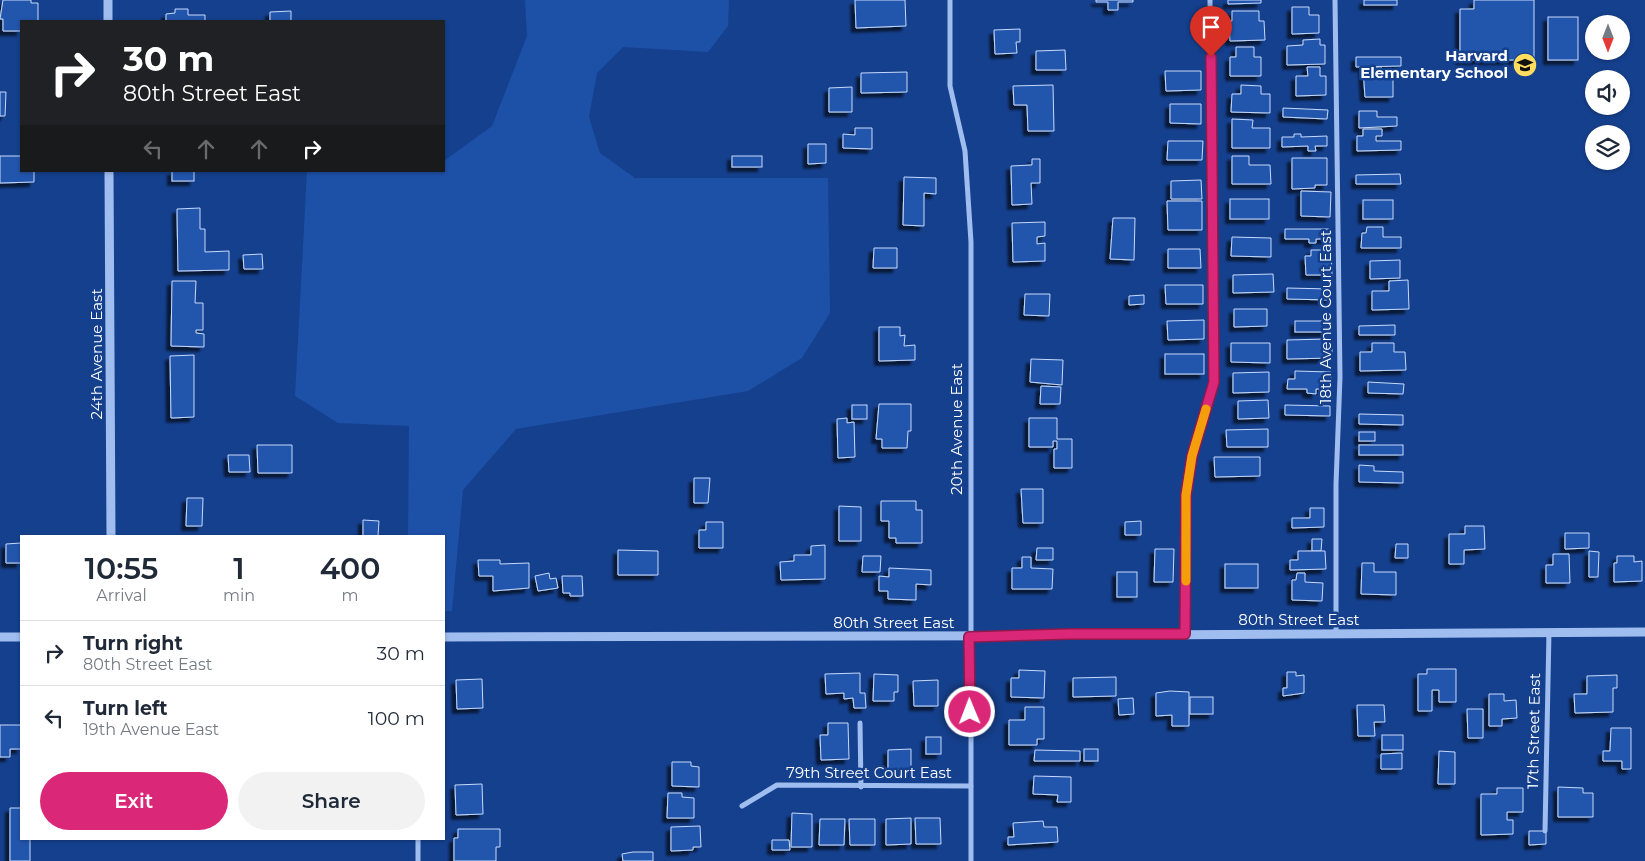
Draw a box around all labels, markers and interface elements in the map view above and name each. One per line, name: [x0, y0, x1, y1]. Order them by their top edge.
pin: [1190, 6, 1232, 57]
icon: arrive: [1197, 13, 1225, 41]
north arrow: [1585, 15, 1630, 60]
map controls: [1585, 15, 1630, 170]
text: 30 m: [123, 37, 214, 80]
icon: right: [40, 40, 105, 105]
place label: Harvard Elementary School: [1360, 46, 1508, 82]
school or university icon: Harvard Elementary School: [1512, 52, 1538, 78]
button: sound: [1585, 70, 1630, 115]
text: 80th Street East: [123, 80, 301, 107]
button: layers: [1585, 125, 1630, 170]
icon: left: [139, 135, 167, 163]
icon: ahead: [192, 135, 220, 163]
icon: ahead: [245, 135, 273, 163]
icon: right: [298, 135, 326, 163]
street label: 18th Avenue Court East: [1316, 230, 1335, 404]
street label: 24th Avenue East: [87, 289, 106, 419]
street label: 20th Avenue East: [947, 363, 966, 495]
text: 10:55: [85, 550, 158, 587]
text: 1: [233, 550, 245, 587]
text: 400: [320, 550, 380, 587]
text: Arrival: [96, 586, 147, 605]
text: min: [223, 586, 255, 605]
text: m: [342, 586, 359, 605]
street label: 80th Street East: [1238, 610, 1360, 629]
street label: 80th Street East: [833, 613, 955, 632]
text: Turn right: [83, 632, 183, 655]
icon: right: [40, 639, 68, 667]
text: 30 m: [377, 642, 425, 665]
text: 80th Street East: [83, 655, 212, 674]
street label: 17th Street East: [1523, 673, 1544, 789]
position arrow: [943, 685, 995, 737]
text: Turn left: [83, 697, 168, 720]
icon: left: [40, 704, 68, 732]
text: 100 m: [368, 707, 425, 730]
text: 19th Avenue East: [83, 720, 219, 739]
street label: 79th Street Court East: [786, 763, 952, 782]
button: Exit: [40, 772, 228, 830]
button: Share: [238, 772, 425, 830]

